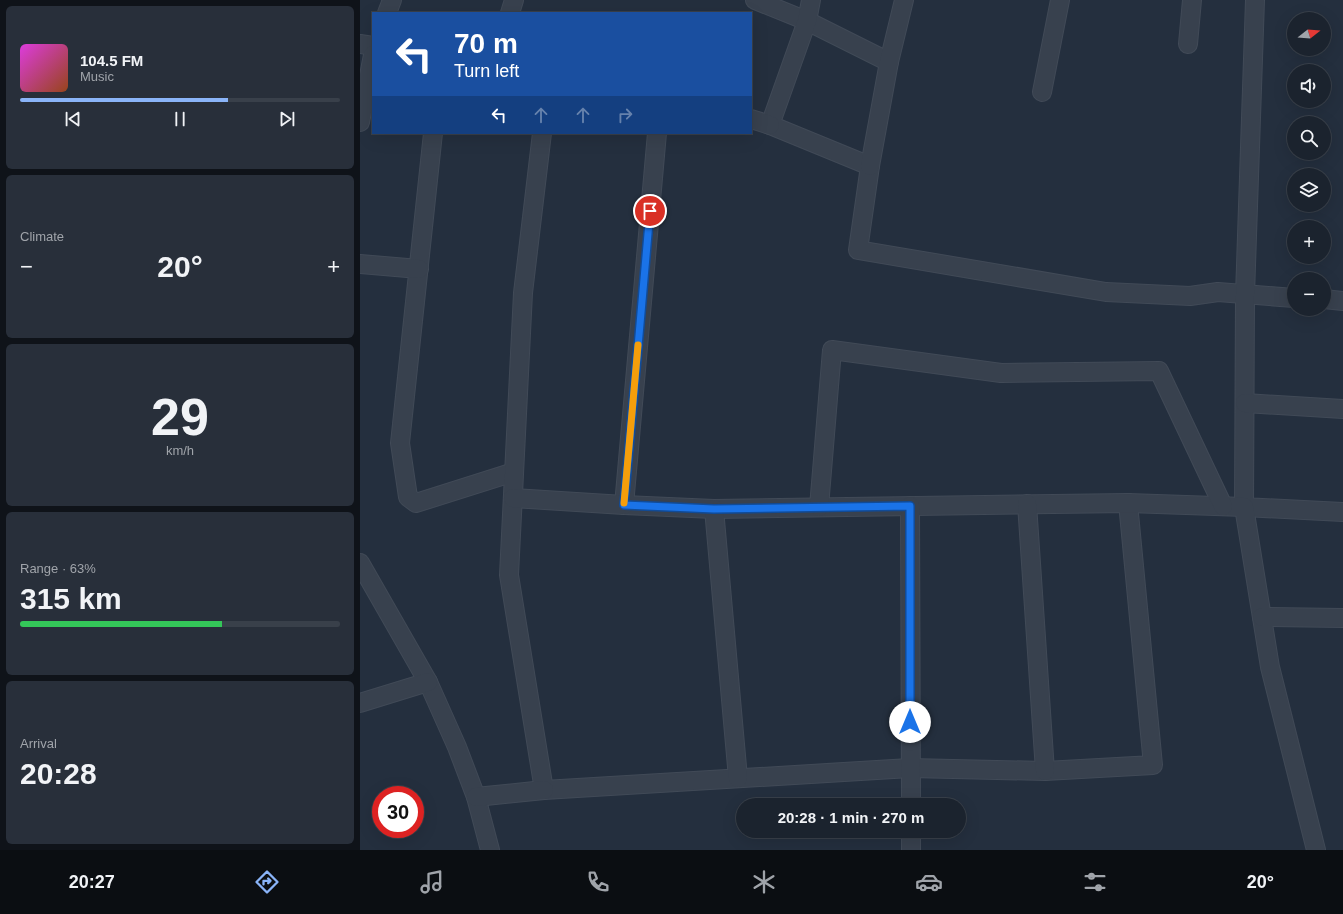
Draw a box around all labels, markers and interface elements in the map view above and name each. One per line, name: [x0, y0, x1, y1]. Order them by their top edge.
north arrow: [1287, 12, 1331, 56]
map controls: [1287, 12, 1331, 316]
icon: left: [388, 28, 440, 80]
text: 70 m: [454, 28, 518, 59]
text: 104.5 FM: [80, 52, 143, 69]
text: Turn left: [454, 61, 519, 81]
button: sound: [1287, 64, 1331, 108]
text: Music: [80, 69, 114, 84]
icon: left: [488, 104, 510, 126]
icon: ahead: [530, 104, 552, 126]
icon: ahead: [572, 104, 594, 126]
icon: right: [614, 104, 636, 126]
icon: previous: [62, 108, 84, 130]
icon: pause: [169, 108, 191, 130]
icon: next: [276, 108, 298, 130]
button: search: [1287, 116, 1331, 160]
button: layers: [1287, 168, 1331, 212]
pin: [633, 194, 667, 228]
icon: arrive: [639, 200, 661, 222]
button: +: [1287, 220, 1331, 264]
text: Climate: [20, 229, 64, 244]
text: 20°: [157, 250, 203, 283]
text: −: [20, 254, 33, 279]
text: +: [327, 254, 340, 279]
button: −: [1287, 272, 1331, 316]
text: 29: [151, 388, 209, 446]
text: km/h: [166, 443, 194, 458]
text: Range · 63%: [20, 561, 96, 576]
text: 315 km: [20, 582, 122, 615]
position arrow: [889, 701, 931, 743]
text: Arrival: [20, 736, 57, 751]
text: 20:28: [20, 757, 97, 790]
speed limit sign: 30: [372, 786, 424, 838]
text: 20:28 · 1 min · 270 m: [778, 809, 924, 826]
icon: directions: [253, 868, 281, 896]
icon: music: [418, 868, 446, 896]
icon: phone: [584, 868, 612, 896]
icon: climate: [750, 868, 778, 896]
icon: car: [915, 868, 943, 896]
icon: filters: [1081, 868, 1109, 896]
text: 20:27: [69, 872, 115, 892]
text: 20°: [1247, 872, 1274, 892]

